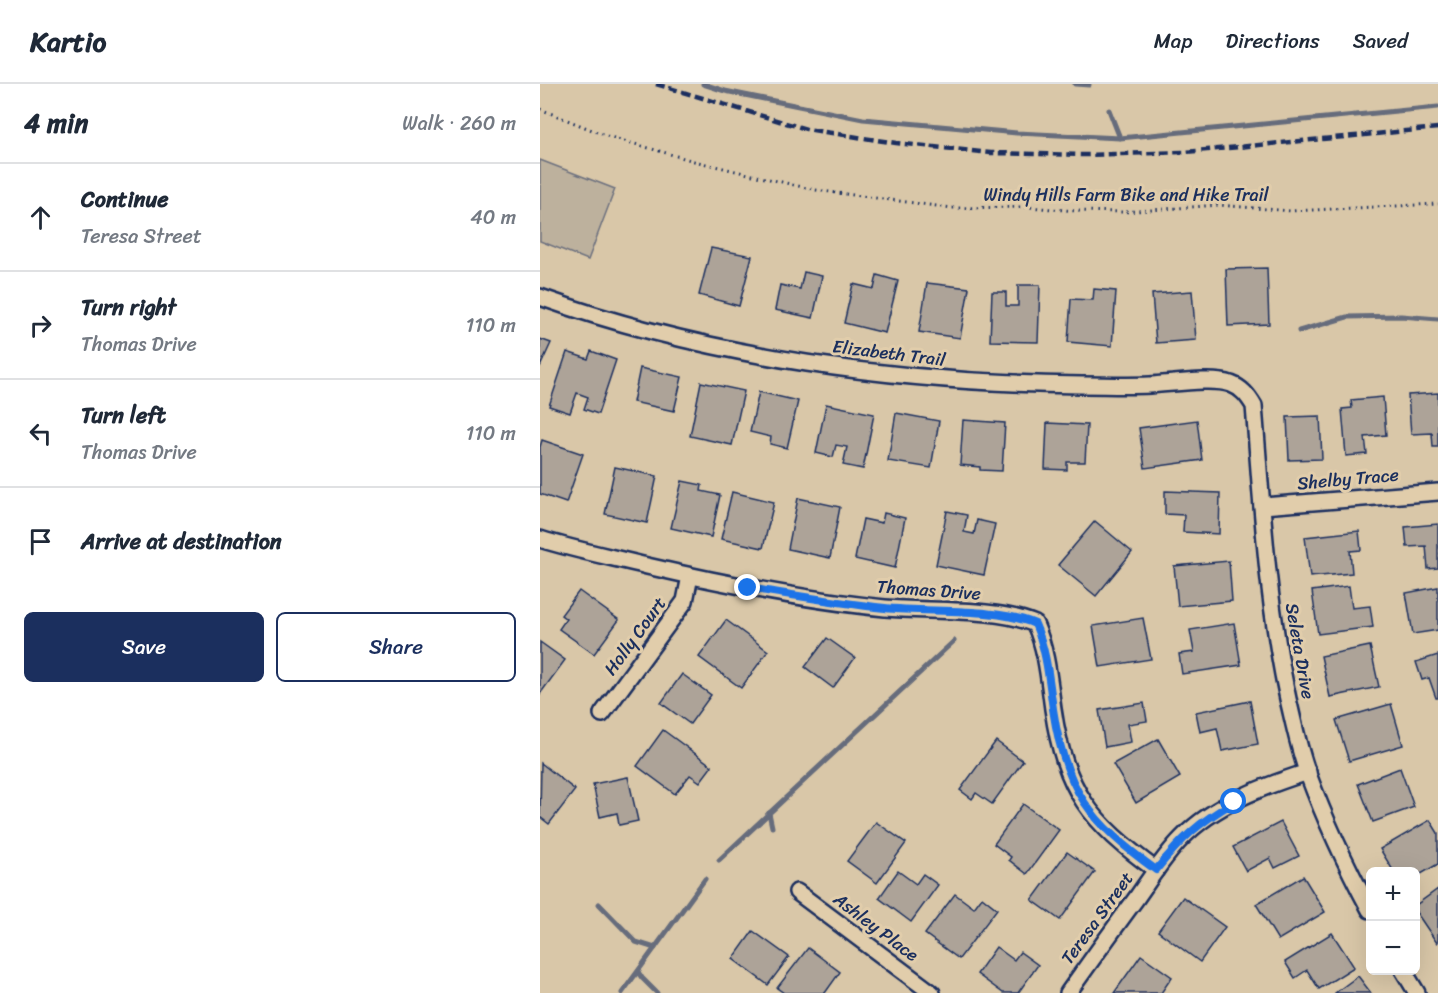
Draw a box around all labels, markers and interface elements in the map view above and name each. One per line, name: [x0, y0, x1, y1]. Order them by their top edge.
text: Kartio: [30, 17, 106, 66]
text: Map: [1154, 22, 1192, 60]
text: Directions: [1225, 22, 1320, 60]
text: Saved: [1353, 22, 1408, 60]
text: 4 min: [24, 100, 88, 146]
text: Walk · 260 m: [402, 106, 516, 141]
street label: Windy Hills Farm Bike and Hike Trail: [983, 179, 1269, 211]
text: Continue: [81, 180, 169, 219]
text: 40 m: [470, 200, 516, 235]
icon: ahead: [24, 201, 57, 234]
text: Teresa Street: [81, 219, 202, 254]
text: Turn right: [81, 288, 176, 327]
text: 110 m: [466, 308, 516, 343]
icon: right: [24, 309, 57, 342]
text: Thomas Drive: [81, 327, 197, 362]
street label: Elizabeth Trail: [831, 330, 948, 376]
text: Turn left: [81, 396, 166, 435]
text: 110 m: [466, 416, 516, 451]
icon: left: [24, 417, 57, 450]
text: Thomas Drive: [81, 435, 197, 470]
street label: Shelby Trace: [1296, 459, 1400, 499]
text: Arrive at destination: [81, 522, 282, 561]
icon: arrive: [24, 525, 57, 558]
street label: Thomas Drive: [876, 570, 982, 610]
route end: [734, 574, 760, 600]
street label: Holly Court: [595, 590, 675, 682]
street label: Seleta Drive: [1276, 600, 1324, 702]
button: Save: [24, 612, 264, 682]
button: Share: [276, 612, 516, 682]
route start: [1220, 788, 1246, 814]
street label: Teresa Street: [1052, 865, 1142, 971]
map controls: [1366, 867, 1420, 975]
button: +: [1366, 867, 1420, 921]
street label: Ashley Place: [825, 883, 926, 970]
button: −: [1366, 921, 1420, 975]

